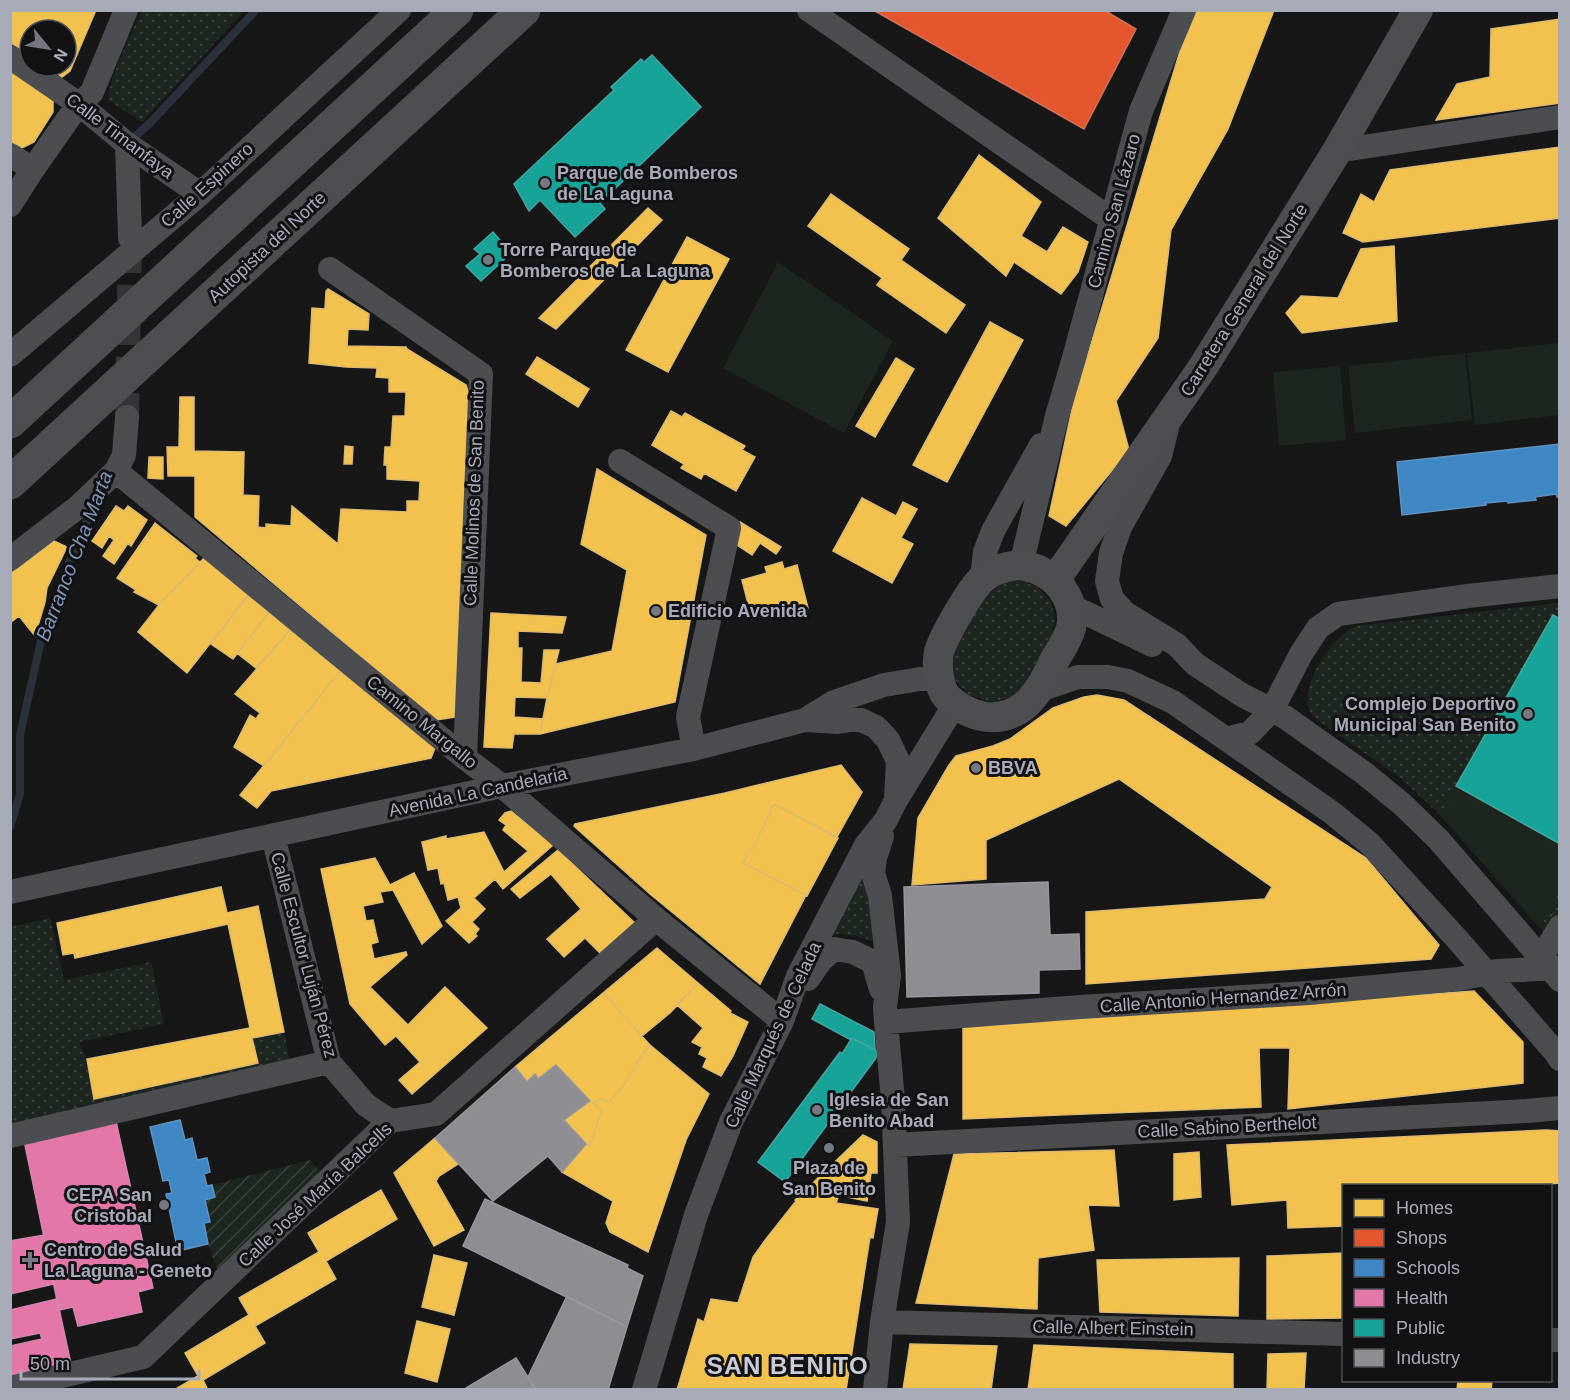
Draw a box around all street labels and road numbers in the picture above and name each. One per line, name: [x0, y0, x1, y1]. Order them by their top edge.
street label: Calle Timanfaya: [62, 89, 178, 183]
street label: Camino San Lázaro: [1084, 132, 1144, 290]
street label: Calle Espinero: [157, 138, 257, 232]
street label: Autopista del Norte: [204, 187, 330, 307]
street label: Carretera General del Norte: [1176, 200, 1312, 400]
street label: Calle Molinos de San Benito: [460, 380, 488, 606]
street label: Camino Margallo: [363, 671, 481, 773]
street label: Avenida La Candelaria: [387, 763, 570, 821]
street label: Calle Escultor Luján Pérez: [267, 850, 341, 1060]
street label: Calle Marqués de Celada: [721, 938, 825, 1131]
street label: Calle Antonio Hernandez Arrón: [1099, 979, 1347, 1017]
street label: Calle Sabino Berthelot: [1137, 1112, 1317, 1142]
street label: Calle José María Balcells: [234, 1119, 396, 1271]
street label: Calle Albert Einstein: [1032, 1317, 1194, 1339]

